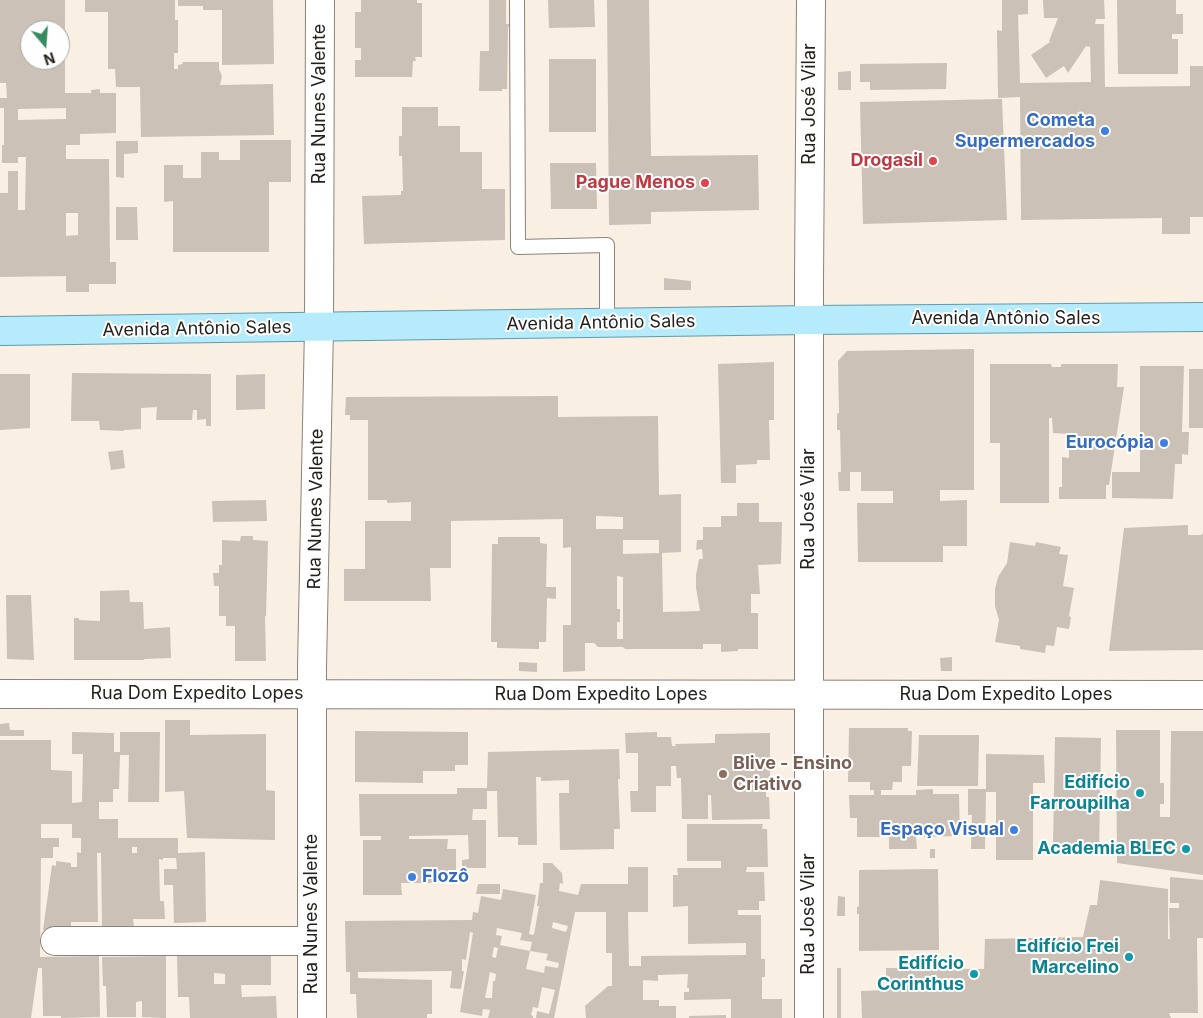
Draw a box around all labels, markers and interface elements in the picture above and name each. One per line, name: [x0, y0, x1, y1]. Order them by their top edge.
north arrow: [20, 20, 70, 70]
street label: Rua Nunes Valente: [309, 24, 331, 184]
street label: Rua José Vilar: [799, 43, 821, 165]
text: N: [42, 49, 57, 69]
place label: Cometa Supermercados: [955, 110, 1095, 152]
marker: Cometa Supermercados: [1099, 125, 1111, 137]
place label: Drogasil: [850, 150, 923, 172]
marker: Drogasil: [927, 155, 939, 167]
place label: Pague Menos: [576, 172, 695, 194]
marker: Pague Menos: [699, 177, 711, 189]
street label: Avenida Antônio Sales: [911, 308, 1101, 330]
street label: Avenida Antônio Sales: [506, 311, 696, 335]
street label: Avenida Antônio Sales: [102, 317, 292, 341]
street label: Rua Nunes Valente: [304, 429, 328, 589]
place label: Eurocópia: [1066, 432, 1154, 454]
marker: Eurocópia: [1158, 437, 1170, 449]
street label: Rua José Vilar: [798, 448, 820, 570]
street label: Rua Dom Expedito Lopes: [90, 683, 304, 705]
street label: Rua Dom Expedito Lopes: [494, 684, 708, 706]
street label: Rua Dom Expedito Lopes: [899, 684, 1113, 706]
place label: Blive - Ensino Criativo: [733, 753, 852, 796]
marker: Blive - Ensino Criativo: [717, 768, 729, 780]
place label: Edifício Farroupilha: [1030, 772, 1130, 814]
marker: Edifício Farroupilha: [1134, 787, 1146, 799]
place label: Espaço Visual: [880, 819, 1004, 841]
marker: Espaço Visual: [1008, 824, 1020, 836]
street label: Rua Nunes Valente: [301, 834, 323, 994]
place label: Academia BLEC: [1037, 838, 1176, 860]
marker: Academia BLEC: [1180, 843, 1192, 855]
street label: Rua José Vilar: [798, 853, 820, 975]
place label: Flozô: [422, 866, 469, 888]
marker: Flozô: [406, 871, 418, 883]
place label: Edifício Frei Marcelino: [1016, 936, 1119, 979]
marker: Edifício Frei Marcelino: [1123, 951, 1135, 963]
place label: Edifício Corinthus: [877, 953, 964, 996]
marker: Edifício Corinthus: [968, 968, 980, 980]

